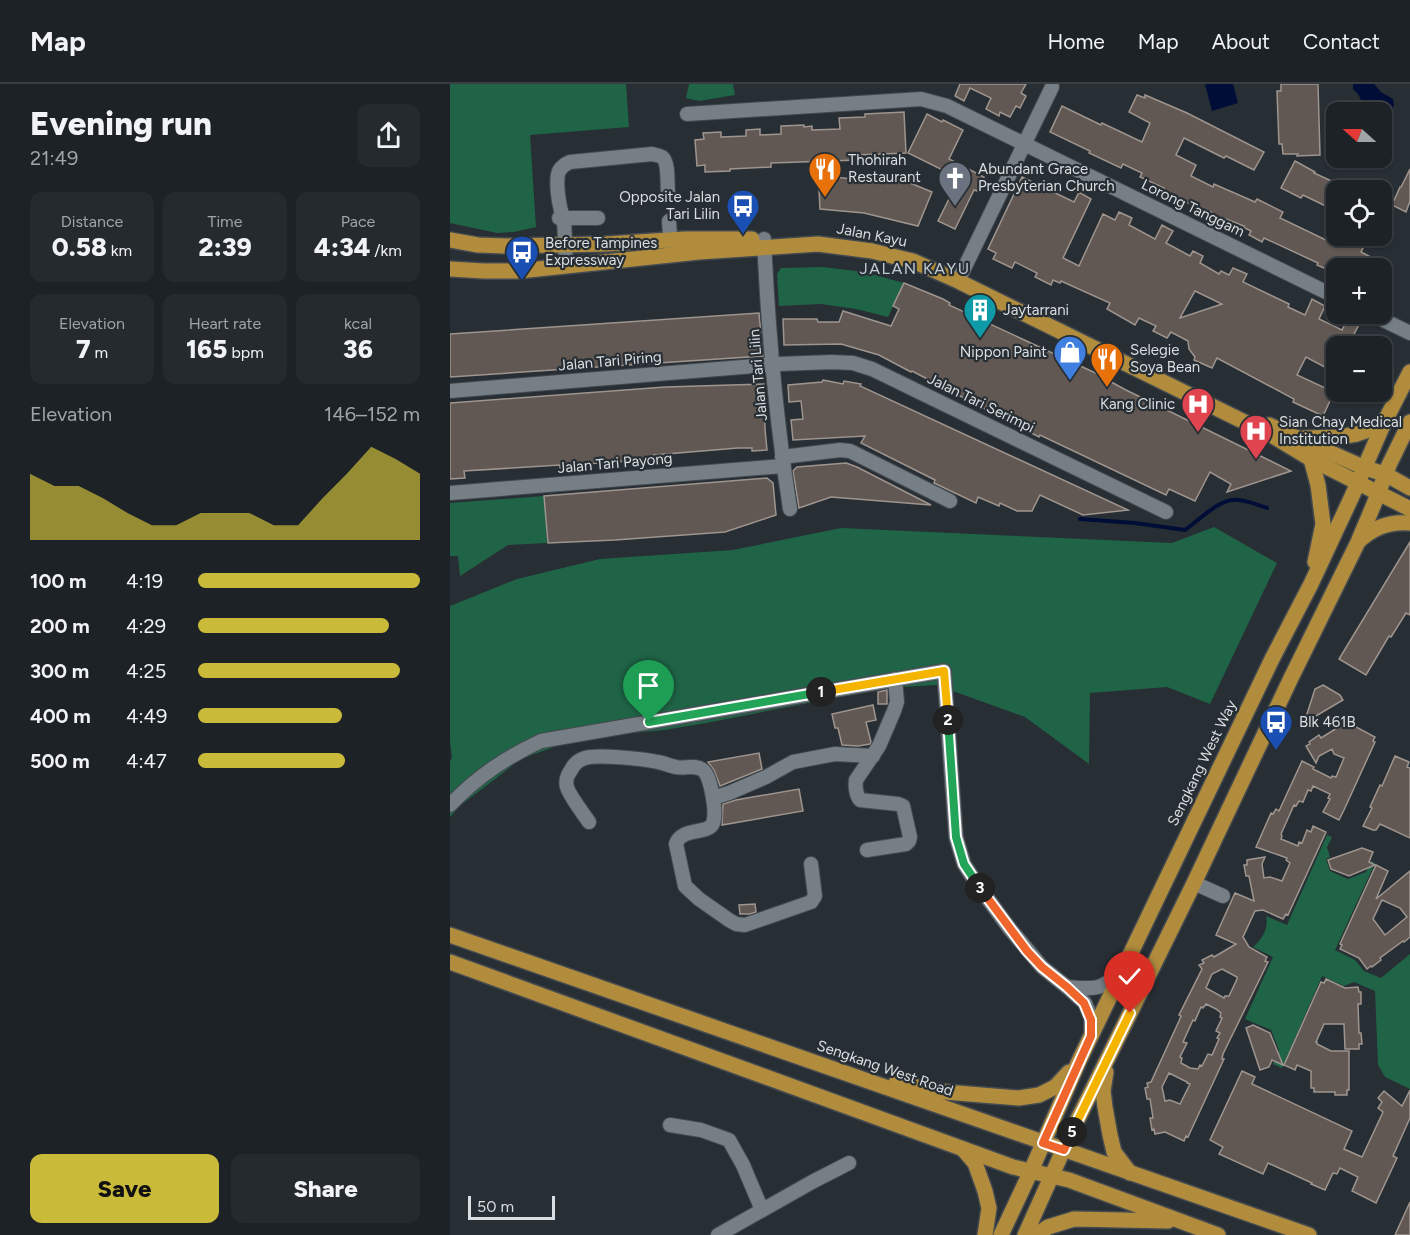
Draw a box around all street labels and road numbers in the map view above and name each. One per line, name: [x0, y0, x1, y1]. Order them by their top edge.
street label: Lorong Tanggam: [1138, 175, 1248, 241]
street label: Jalan Kayu: [835, 219, 909, 251]
street label: Jalan Tari Lilin: [745, 328, 771, 422]
street label: Jalan Tari Piring: [558, 348, 662, 374]
street label: Jalan Tari Serimpi: [925, 369, 1037, 437]
street label: Jalan Tari Payong: [557, 449, 673, 477]
street label: Sengkang West Way: [1164, 697, 1240, 829]
street label: Sengkang West Road: [814, 1036, 956, 1100]

